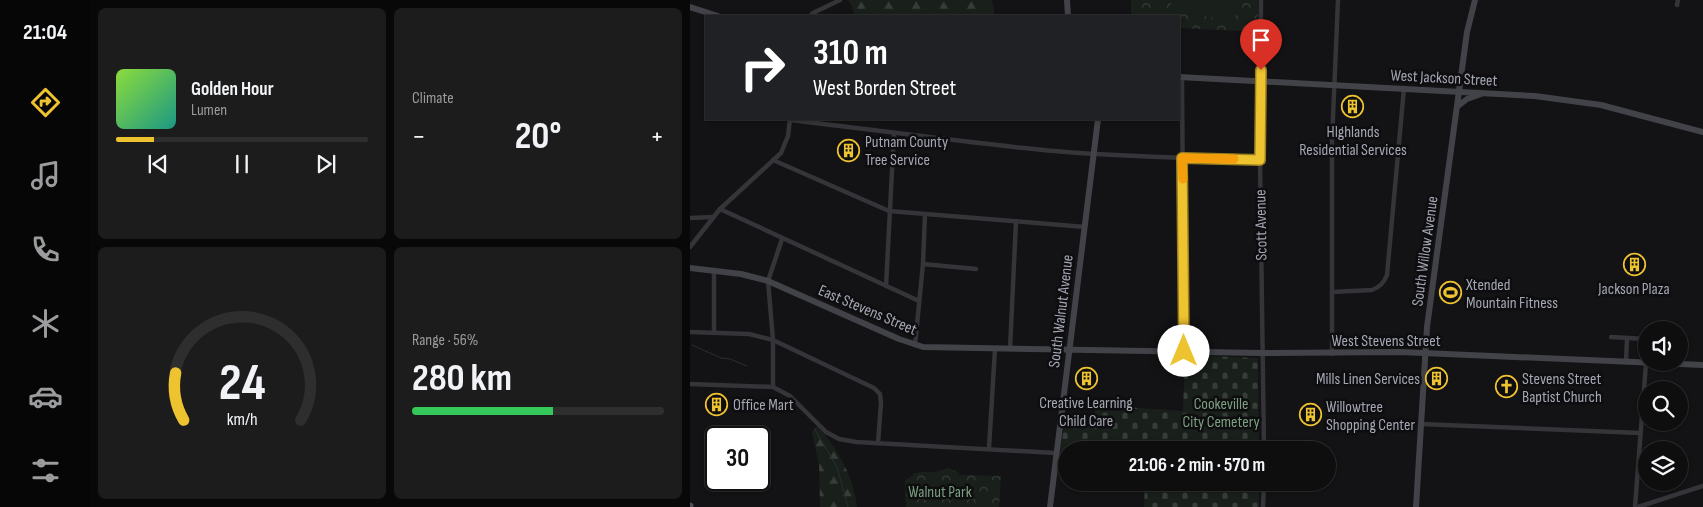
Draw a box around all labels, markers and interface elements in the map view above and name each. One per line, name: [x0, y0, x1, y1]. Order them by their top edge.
text: 21:04: [23, 19, 67, 46]
pin: [1240, 19, 1282, 70]
icon: arrive: [1247, 26, 1275, 54]
text: 310 m: [813, 32, 888, 75]
icon: right: [730, 35, 795, 100]
street label: West Jackson Street: [1390, 66, 1498, 91]
text: West Borden Street: [813, 75, 956, 102]
text: Golden Hour: [191, 78, 274, 101]
icon: directions: [28, 85, 63, 120]
text: Climate: [412, 89, 454, 108]
building icon: HIghlands Residential Services: [1341, 95, 1365, 119]
text: Lumen: [191, 101, 227, 120]
text: 20°: [515, 114, 561, 159]
text: −: [412, 120, 426, 153]
text: +: [650, 120, 664, 153]
place label: HIghlands Residential Services: [1299, 123, 1407, 160]
place label: Putnam County Tree Service: [865, 133, 948, 170]
building icon: Putnam County Tree Service: [837, 138, 861, 162]
icon: previous: [144, 150, 172, 178]
icon: pause: [228, 150, 256, 178]
icon: next: [312, 150, 340, 178]
icon: music: [28, 158, 63, 193]
street label: Scott Avenue: [1251, 189, 1272, 261]
street label: South Willow Avenue: [1408, 195, 1443, 307]
icon: phone: [28, 232, 63, 267]
building icon: Jackson Plaza: [1622, 252, 1646, 276]
street label: South Walnut Avenue: [1045, 254, 1078, 369]
place label: Xtended Mountain Fitness: [1465, 276, 1558, 313]
place label: Jackson Plaza: [1597, 280, 1670, 299]
street label: East Stevens Street: [815, 281, 920, 340]
sports icon: Xtended Mountain Fitness: [1438, 281, 1462, 305]
icon: climate: [28, 306, 63, 341]
map controls: [1638, 321, 1688, 491]
button: sound: [1638, 321, 1688, 371]
position arrow: [1157, 324, 1209, 376]
text: Range · 56%: [412, 331, 478, 350]
street label: West Stevens Street: [1331, 332, 1441, 351]
text: 24: [219, 352, 265, 415]
text: 280 km: [412, 356, 512, 401]
building icon: Creative Learning Child Care: [1074, 366, 1098, 390]
building icon: Mills Linen Services: [1424, 366, 1448, 390]
place label: Mills Linen Services: [1316, 370, 1420, 389]
place label: Stevens Street Baptist Church: [1522, 370, 1602, 407]
church icon: Stevens Street Baptist Church: [1494, 375, 1518, 399]
icon: car: [28, 379, 63, 414]
button: search: [1638, 381, 1688, 431]
building icon: Office Mart: [705, 392, 729, 416]
place label: Creative Learning Child Care: [1039, 394, 1133, 431]
park label: Cookeville City Cemetery: [1182, 395, 1260, 432]
place label: Office Mart: [733, 396, 794, 415]
place label: Willowtree Shopping Center: [1326, 398, 1416, 435]
building icon: Willowtree Shopping Center: [1298, 403, 1322, 427]
text: km/h: [227, 409, 257, 430]
speed limit sign: 30: [705, 426, 770, 491]
button: layers: [1638, 441, 1688, 491]
icon: filters: [28, 453, 63, 488]
text: 21:06 · 2 min · 570 m: [1129, 454, 1265, 477]
park label: Walnut Park: [908, 483, 972, 502]

